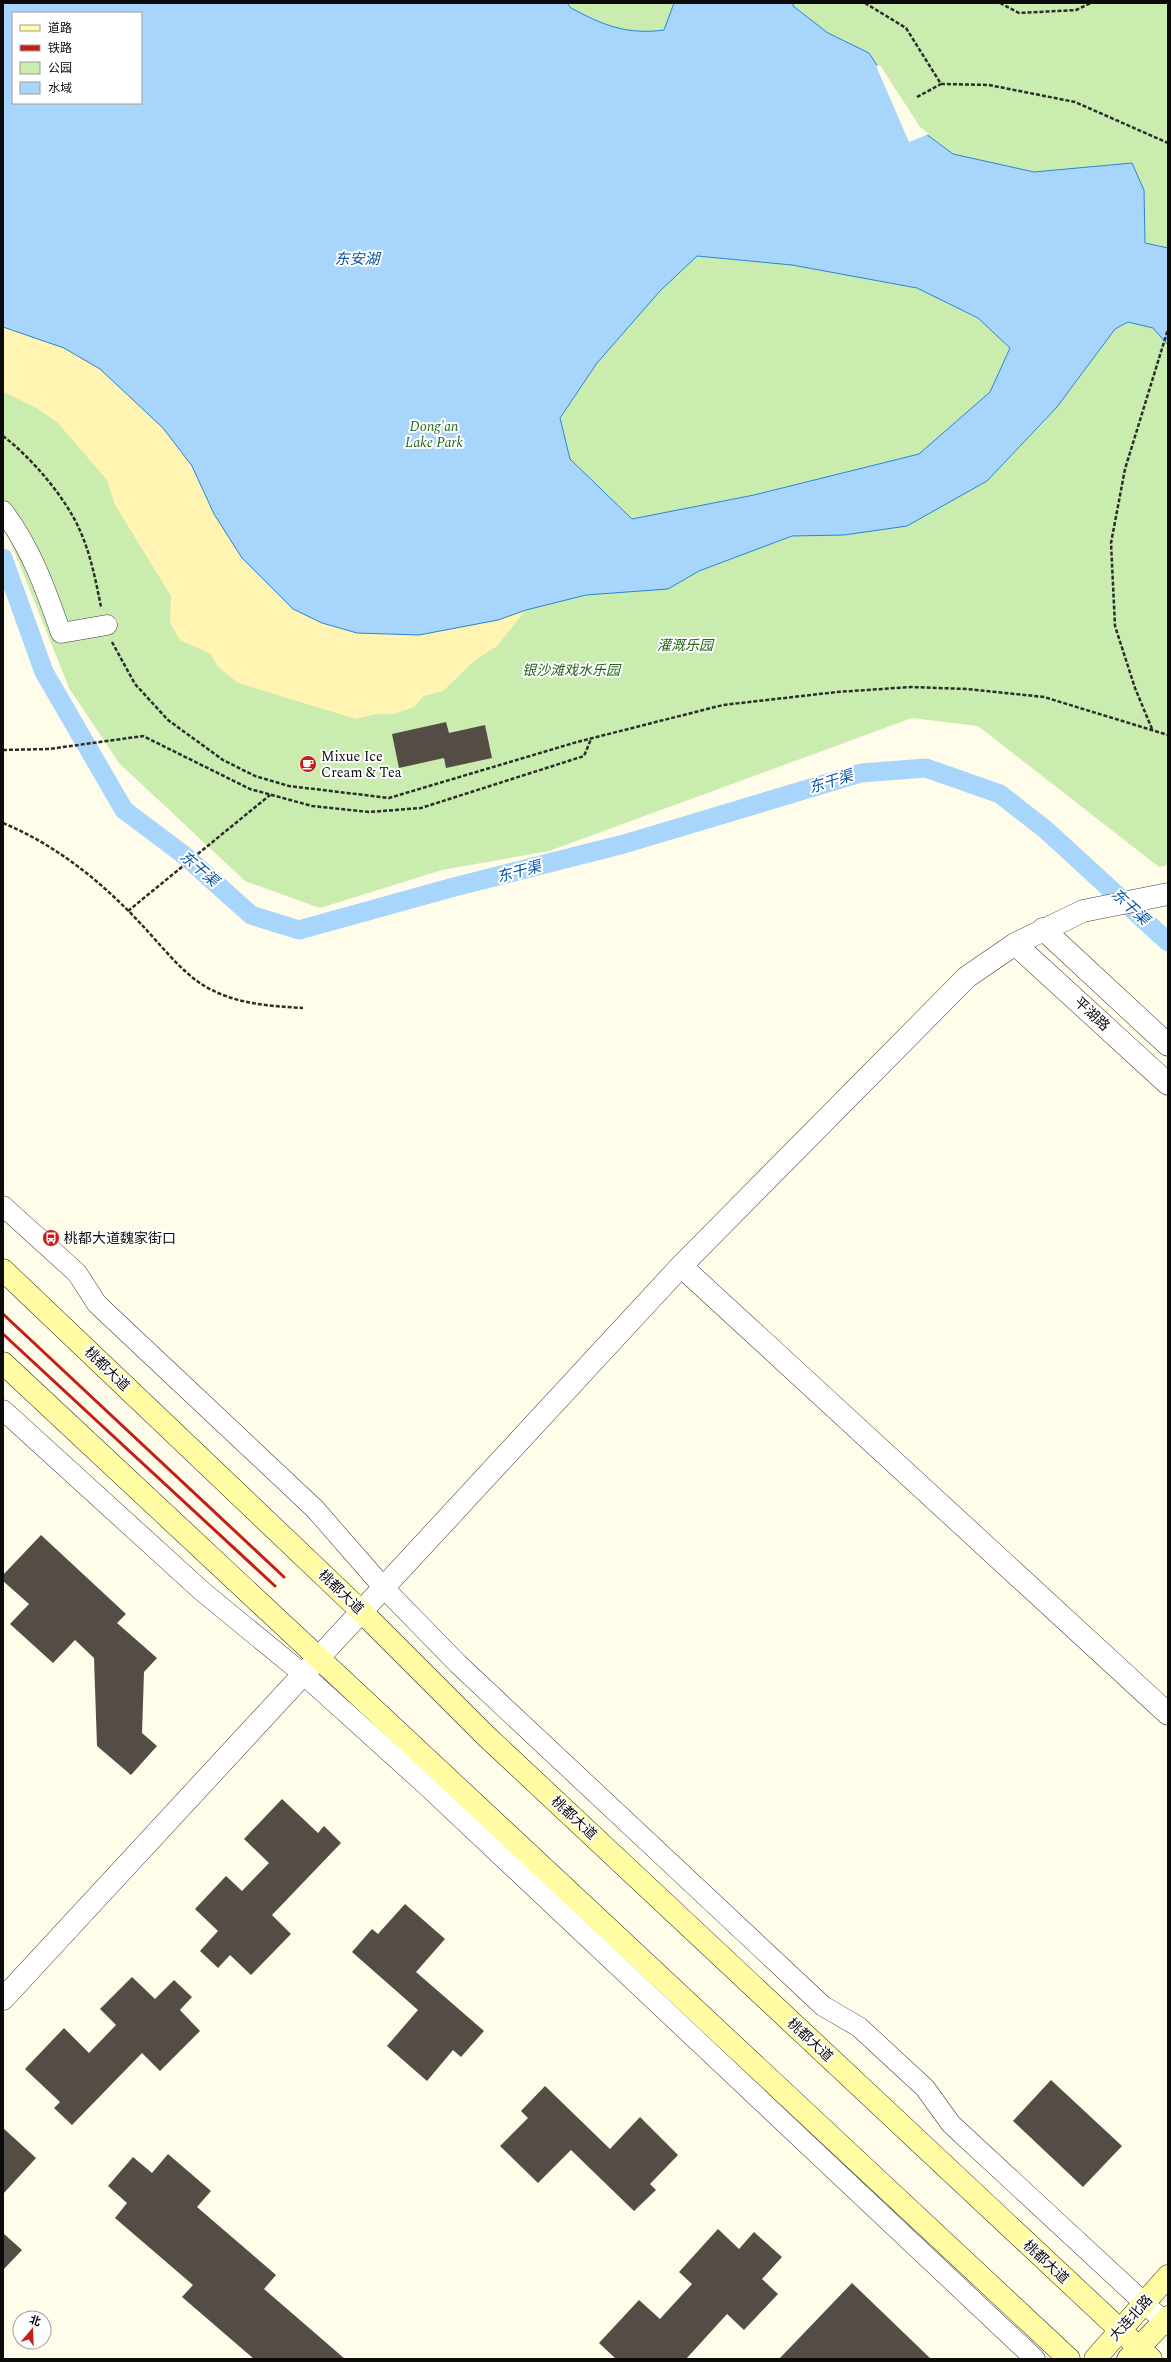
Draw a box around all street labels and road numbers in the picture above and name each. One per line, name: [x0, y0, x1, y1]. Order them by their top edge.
street label: 平湖路: [1069, 992, 1115, 1036]
street label: 桃都大道: [80, 1342, 134, 1396]
street label: 桃都大道: [314, 1565, 368, 1619]
street label: 桃都大道: [546, 1791, 602, 1845]
street label: 桃都大道: [782, 2013, 838, 2067]
street label: 桃都大道: [1018, 2235, 1074, 2289]
street label: 大连北路: [1104, 2290, 1158, 2346]

